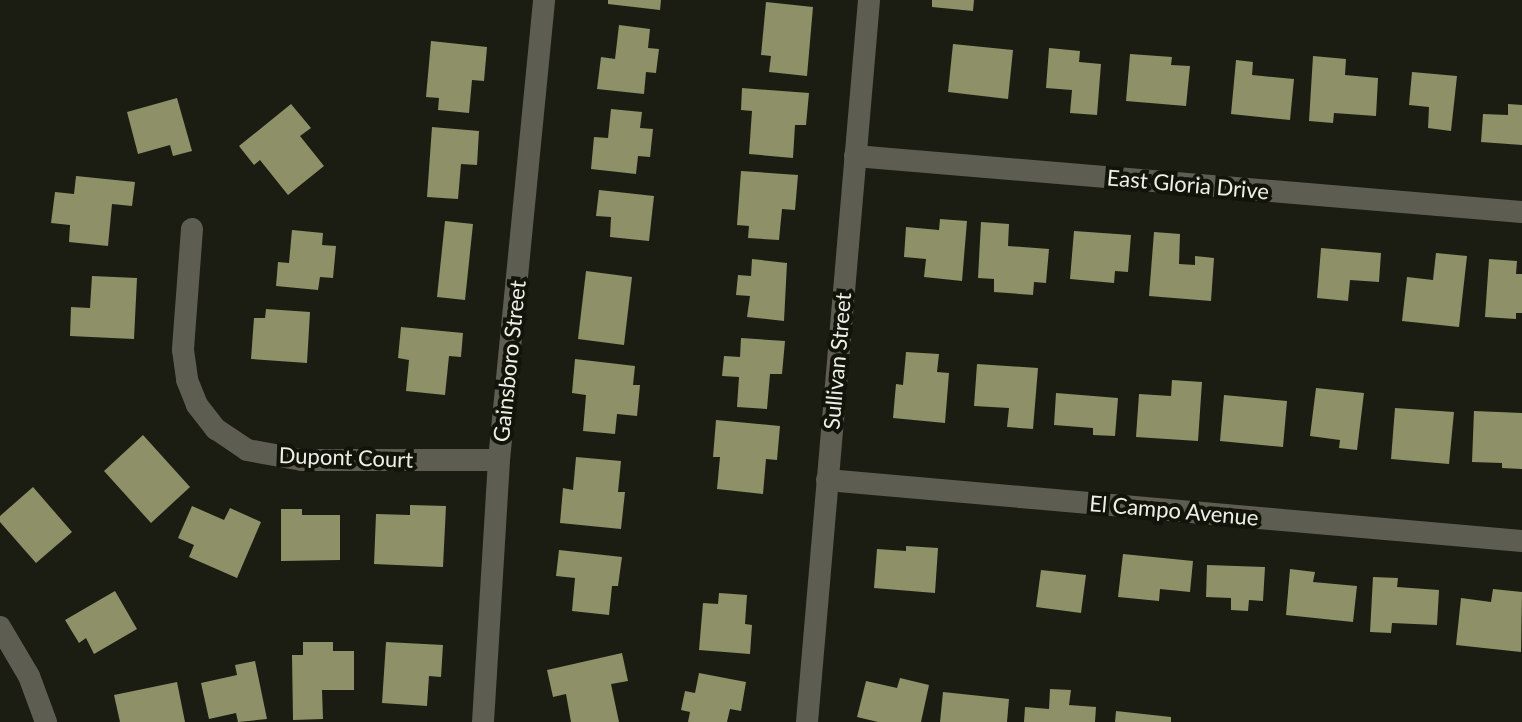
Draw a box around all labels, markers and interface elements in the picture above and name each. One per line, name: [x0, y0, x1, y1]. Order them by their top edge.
street label: East Gloria Drive: [1106, 164, 1270, 204]
street label: Gainsboro Street: [487, 279, 531, 443]
street label: Sullivan Street: [818, 291, 856, 431]
street label: Dupont Court: [278, 441, 414, 473]
street label: El Campo Avenue: [1088, 489, 1260, 531]

